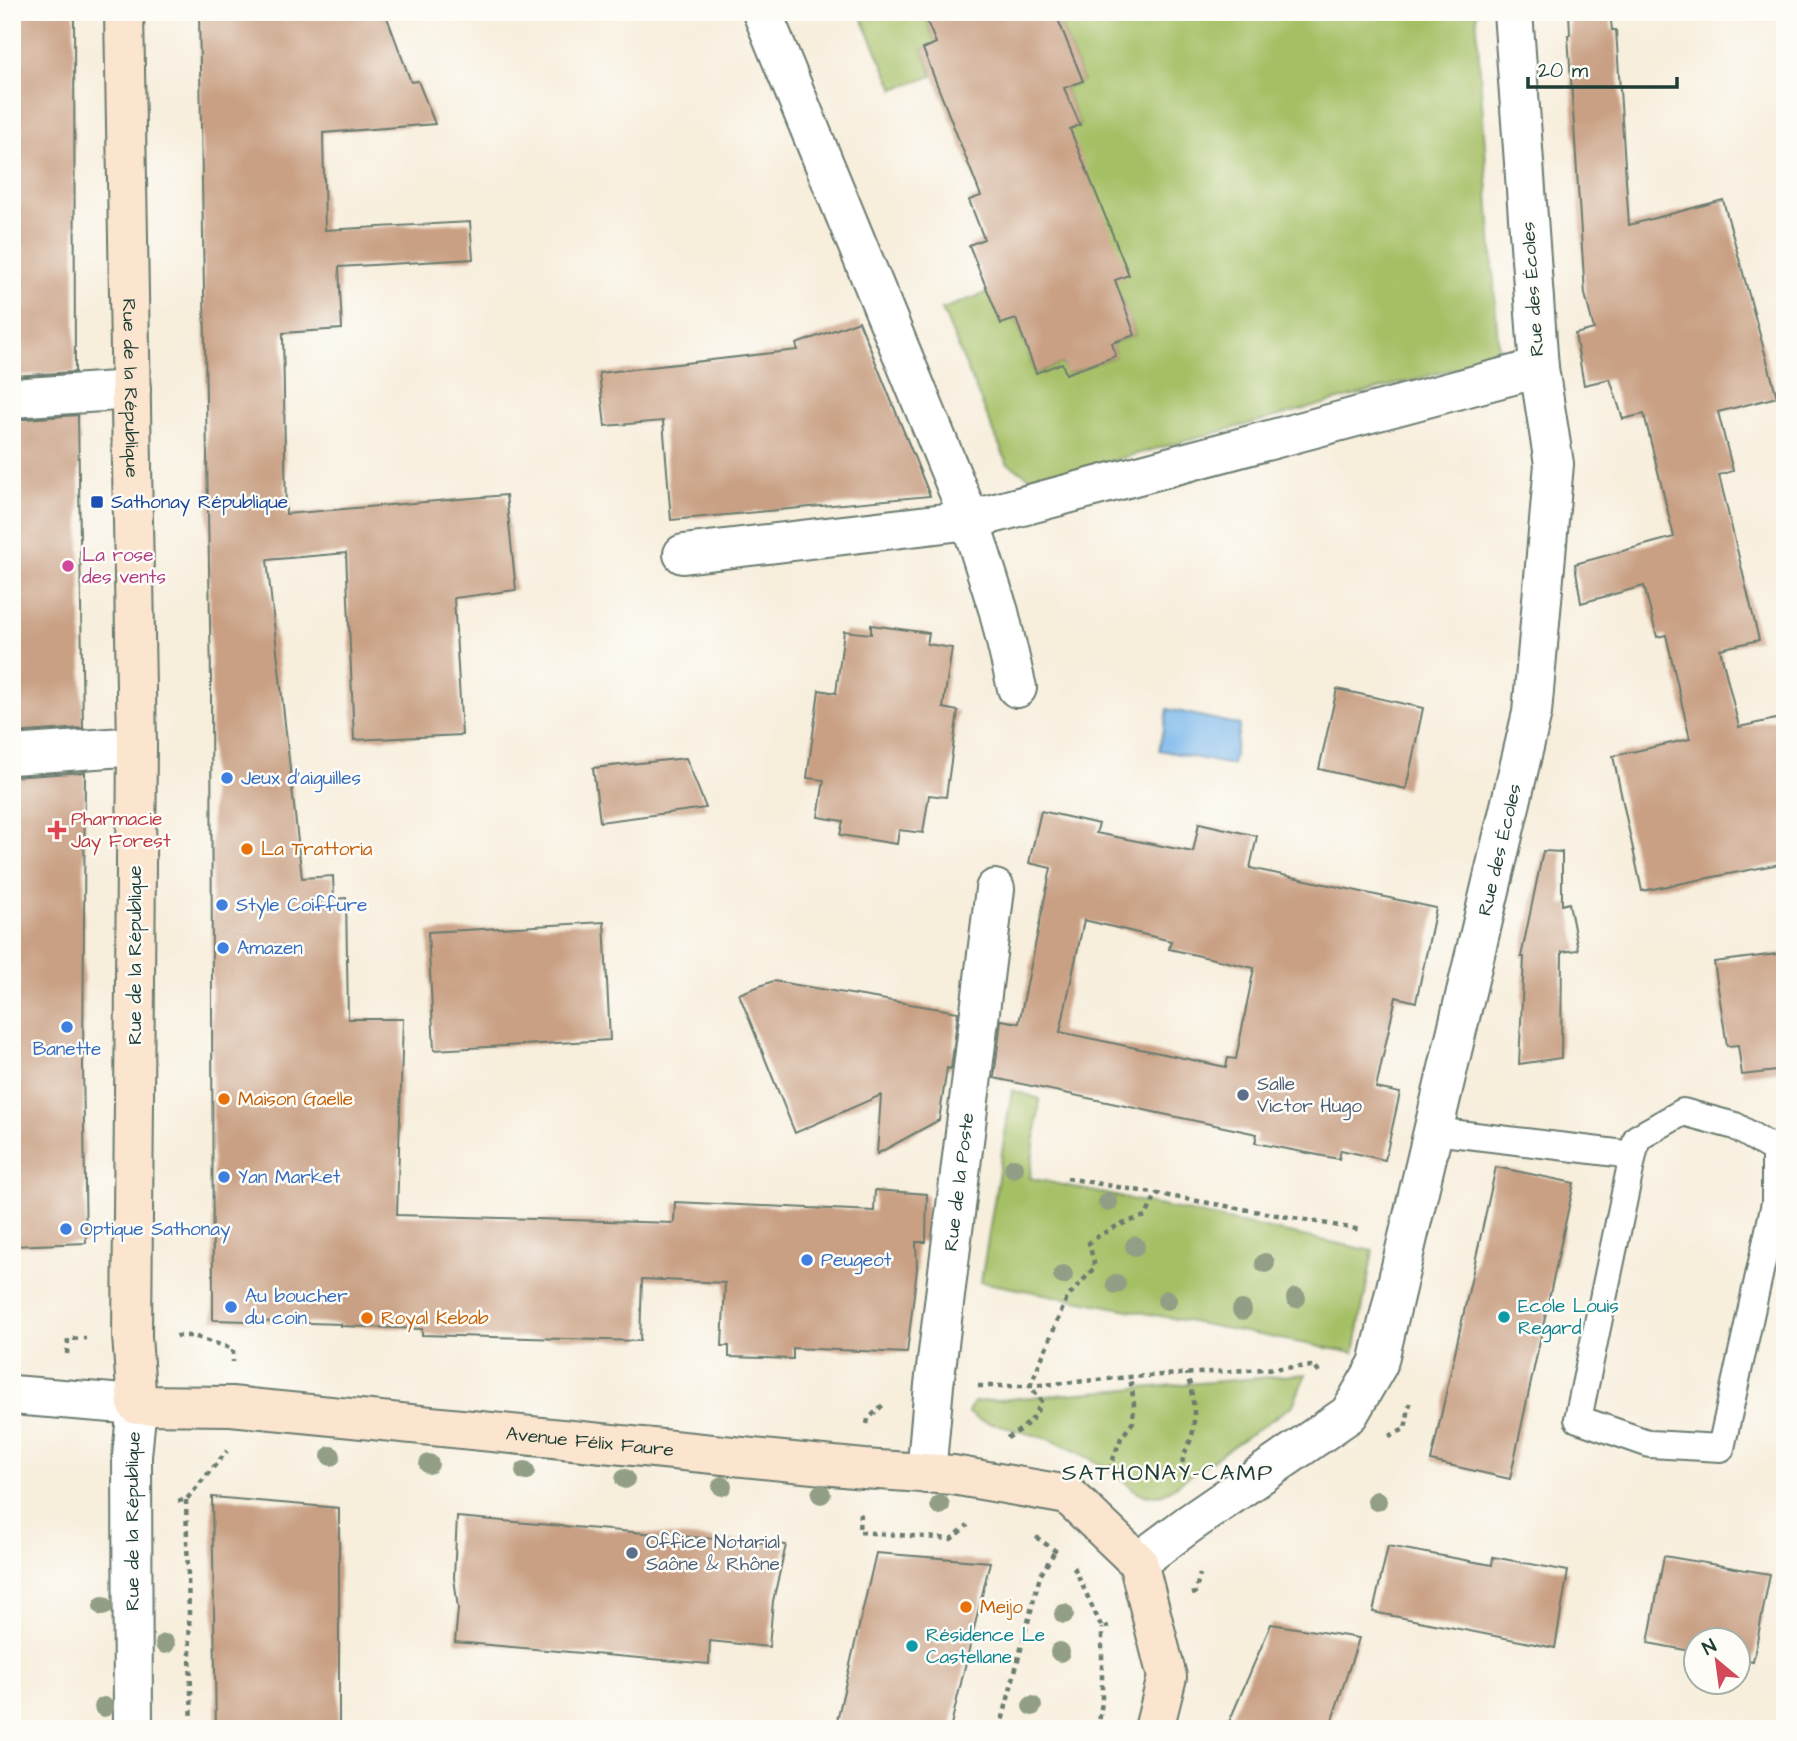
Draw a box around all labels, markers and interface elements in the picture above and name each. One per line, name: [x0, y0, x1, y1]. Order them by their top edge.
scale bar: [1528, 46, 1676, 90]
text: 20 m: [1538, 56, 1589, 85]
street label: Rue des Écoles: [1515, 221, 1551, 357]
street label: Rue de la République: [116, 298, 146, 478]
place label: Sathonay République: [111, 489, 288, 517]
marker: Sathonay République: [89, 494, 105, 510]
place label: La rose des vents: [82, 542, 166, 591]
marker: La rose des vents: [60, 558, 76, 574]
place label: Jeux d'aiguilles: [241, 765, 361, 793]
marker: Jeux d'aiguilles: [219, 770, 235, 786]
street label: Rue des Écoles: [1471, 781, 1528, 919]
place label: Pharmacie Jay Forest: [71, 806, 171, 856]
marker: Pharmacie Jay Forest: [49, 822, 65, 838]
place label: La Trattoria: [261, 836, 373, 863]
marker: La Trattoria: [239, 841, 255, 857]
street label: Rue de la République: [122, 865, 149, 1045]
place label: Style Coiffure: [236, 892, 367, 920]
marker: Style Coiffure: [214, 897, 230, 913]
place label: Amazen: [237, 935, 303, 962]
marker: Amazen: [215, 940, 231, 956]
marker: Banette: [59, 1019, 75, 1035]
place label: Banette: [33, 1036, 101, 1063]
place label: Salle Victor Hugo: [1257, 1071, 1362, 1121]
place label: Maison Gaelle: [238, 1086, 353, 1113]
marker: Salle Victor Hugo: [1235, 1087, 1251, 1103]
marker: Maison Gaelle: [216, 1091, 232, 1107]
street label: Rue de la Poste: [937, 1111, 981, 1253]
place label: Yan Market: [238, 1164, 341, 1191]
marker: Yan Market: [216, 1169, 232, 1185]
place label: Optique Sathonay: [80, 1216, 231, 1244]
marker: Optique Sathonay: [58, 1221, 74, 1237]
place label: Peugeot: [821, 1247, 892, 1275]
marker: Peugeot: [799, 1252, 815, 1268]
place label: Au boucher du coin: [245, 1283, 348, 1332]
place label: Ecole Louis Regard: [1518, 1293, 1619, 1343]
marker: Au boucher du coin: [223, 1299, 239, 1315]
place label: Royal Kebab: [381, 1305, 489, 1333]
marker: Ecole Louis Regard: [1496, 1309, 1512, 1325]
marker: Royal Kebab: [359, 1310, 375, 1326]
street label: Avenue Félix Faure: [505, 1420, 675, 1463]
street label: Rue de la République: [118, 1430, 148, 1611]
district label: SATHONAY-CAMP: [1062, 1457, 1274, 1489]
place label: Office Notarial Saône & Rhône: [646, 1529, 780, 1578]
marker: Office Notarial Saône & Rhône: [624, 1545, 640, 1561]
place label: Meijo: [980, 1594, 1023, 1621]
marker: Meijo: [958, 1599, 974, 1615]
place label: Résidence Le Castellane: [926, 1622, 1045, 1671]
north arrow: [1682, 1626, 1752, 1696]
text: N: [1698, 1633, 1721, 1662]
marker: Résidence Le Castellane: [904, 1638, 920, 1654]

